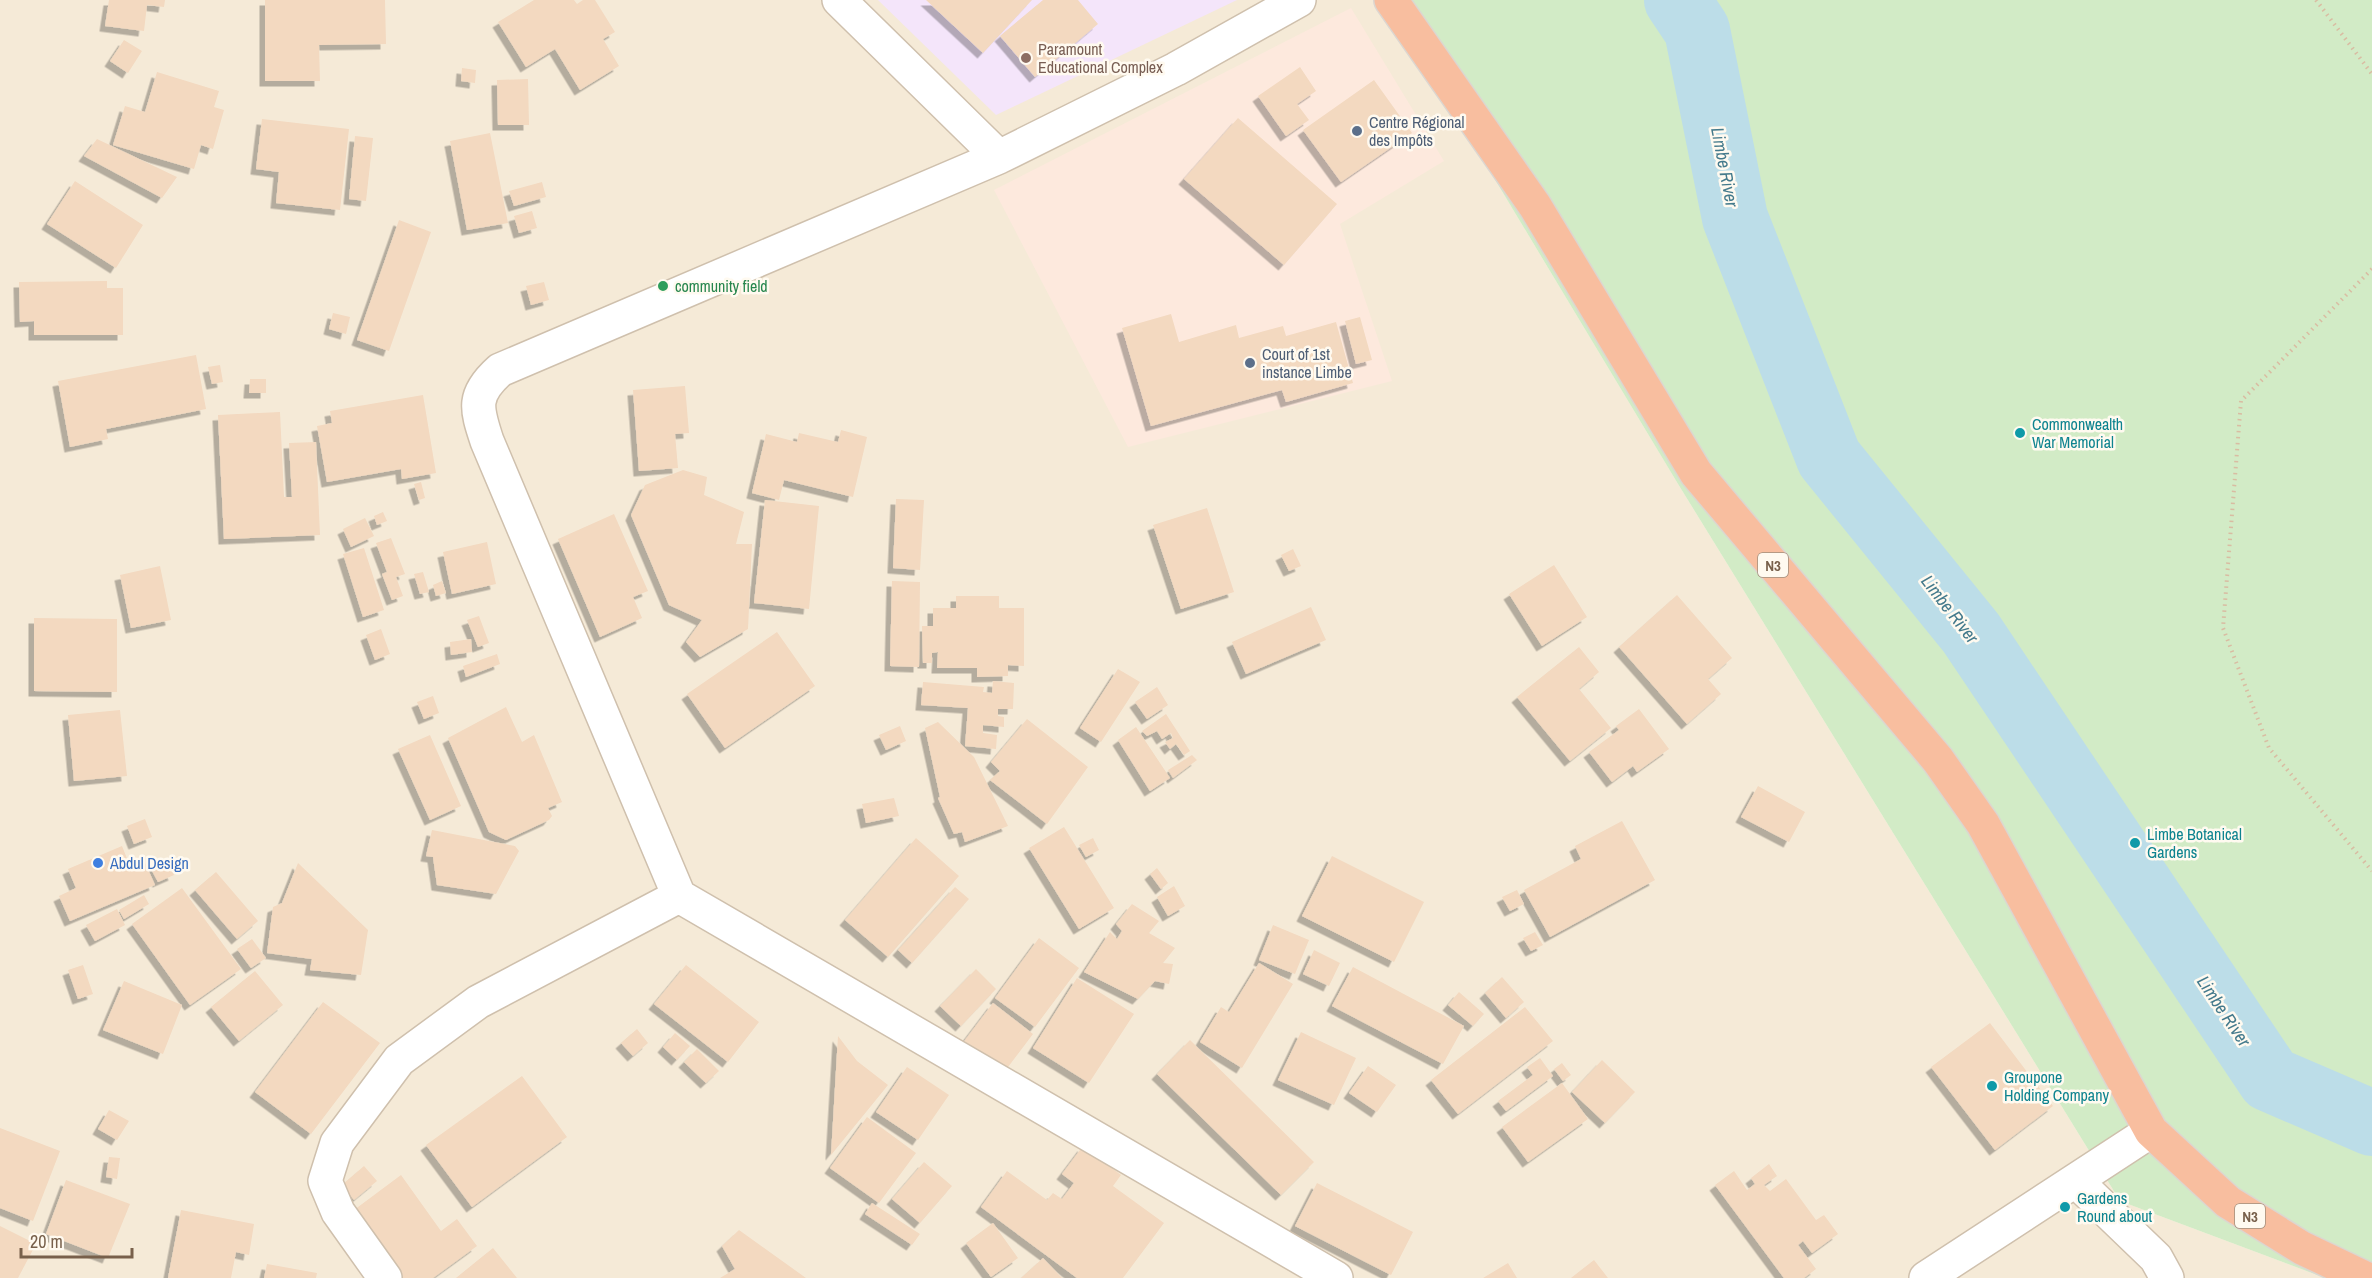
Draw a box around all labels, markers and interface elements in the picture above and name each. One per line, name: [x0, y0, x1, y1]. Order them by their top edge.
place label: Paramount Educational Complex: [1038, 38, 1163, 78]
marker: Paramount Educational Complex: [1019, 51, 1033, 65]
place label: Centre Régional des Impôts: [1369, 111, 1465, 151]
marker: Centre Régional des Impôts: [1350, 124, 1364, 138]
water label: Limbe River: [1705, 125, 1745, 210]
place label: community field: [675, 275, 768, 297]
marker: community field: [656, 279, 670, 293]
place label: Court of 1st instance Limbe: [1262, 343, 1352, 383]
marker: Court of 1st instance Limbe: [1243, 356, 1257, 370]
place label: Commonwealth War Memorial: [2032, 413, 2123, 453]
marker: Commonwealth War Memorial: [2013, 426, 2027, 440]
road number: N3: [1758, 553, 1788, 577]
water label: Limbe River: [1915, 570, 1985, 649]
place label: Limbe Botanical Gardens: [2147, 823, 2242, 863]
marker: Limbe Botanical Gardens: [2128, 836, 2142, 850]
place label: Abdul Design: [109, 852, 189, 874]
marker: Abdul Design: [91, 856, 105, 870]
water label: Limbe River: [2191, 971, 2257, 1052]
place label: Groupone Holding Company: [2004, 1066, 2109, 1106]
marker: Groupone Holding Company: [1985, 1079, 1999, 1093]
place label: Gardens Round about: [2077, 1187, 2152, 1227]
marker: Gardens Round about: [2058, 1200, 2072, 1214]
road number: N3: [2235, 1204, 2265, 1228]
scale bar: [21, 1221, 132, 1259]
text: 20 m: [30, 1229, 63, 1254]

